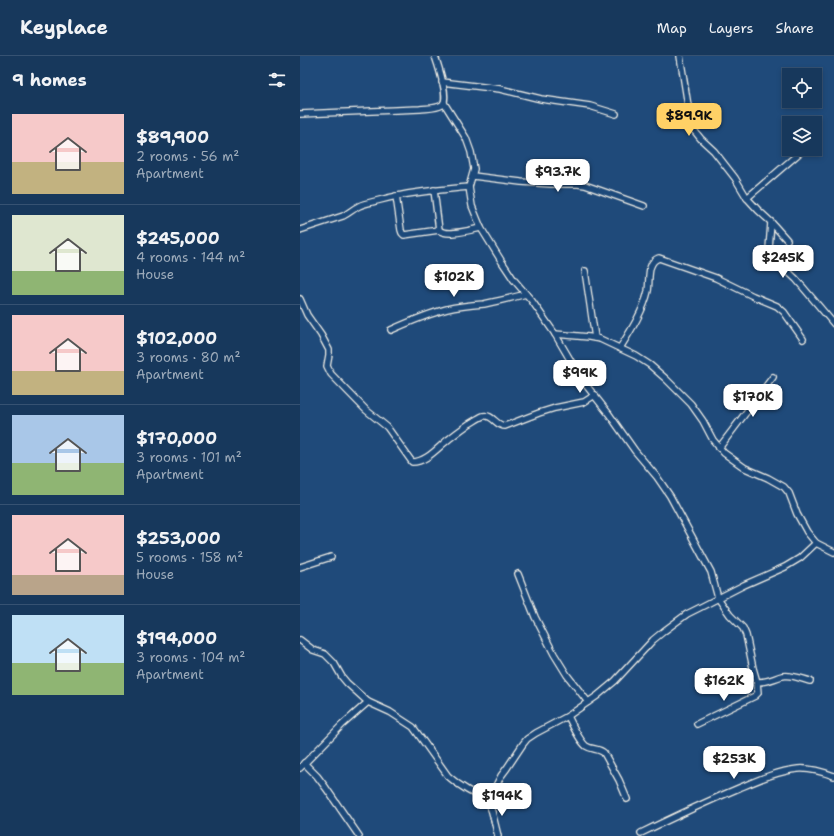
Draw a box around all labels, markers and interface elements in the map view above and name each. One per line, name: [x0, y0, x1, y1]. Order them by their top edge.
text: Keyplace: [20, 15, 108, 40]
text: Map: [657, 19, 687, 37]
text: Layers: [709, 19, 753, 37]
text: Share: [775, 19, 814, 37]
map controls: [782, 68, 822, 156]
button: locate: [782, 68, 822, 108]
text: 9 homes: [12, 69, 87, 91]
icon: filters: [266, 69, 288, 91]
pin: $89.9K: [656, 103, 722, 137]
text: $89.9K: [666, 107, 712, 124]
button: layers: [782, 116, 822, 156]
text: $89,900: [136, 126, 209, 148]
icon: home: [44, 130, 92, 178]
text: 2 rooms · 56 m²: [136, 148, 239, 165]
pin: $93.7K: [525, 159, 591, 193]
text: $93.7K: [535, 163, 581, 180]
text: Apartment: [136, 165, 204, 182]
text: $245,000: [136, 227, 220, 249]
icon: home: [44, 231, 92, 279]
pin: $245K: [755, 245, 811, 279]
text: 4 rooms · 144 m²: [136, 249, 245, 266]
text: $245K: [762, 249, 804, 266]
pin: $102K: [426, 264, 482, 298]
text: House: [136, 266, 174, 283]
text: $102K: [434, 268, 474, 285]
text: $102,000: [136, 327, 217, 349]
icon: home: [44, 331, 92, 379]
text: 3 rooms · 80 m²: [136, 349, 240, 366]
pin: $99K: [556, 360, 604, 394]
text: $99K: [562, 364, 598, 381]
text: Apartment: [136, 366, 204, 383]
pin: $170K: [725, 384, 781, 418]
text: $170K: [732, 388, 774, 405]
text: $170,000: [136, 427, 217, 449]
icon: home: [44, 431, 92, 479]
text: 3 rooms · 101 m²: [136, 449, 242, 466]
text: Apartment: [136, 466, 204, 483]
text: $253,000: [136, 527, 221, 549]
icon: home: [44, 531, 92, 579]
text: 5 rooms · 158 m²: [136, 549, 243, 566]
text: House: [136, 566, 174, 583]
text: $194,000: [136, 627, 217, 649]
icon: home: [44, 631, 92, 679]
text: 3 rooms · 104 m²: [136, 649, 245, 666]
text: Apartment: [136, 666, 204, 683]
pin: $162K: [696, 668, 752, 702]
text: $162K: [704, 672, 744, 689]
pin: $253K: [706, 746, 762, 780]
text: $253K: [712, 750, 756, 767]
pin: $194K: [474, 783, 530, 817]
text: $194K: [481, 787, 523, 804]

